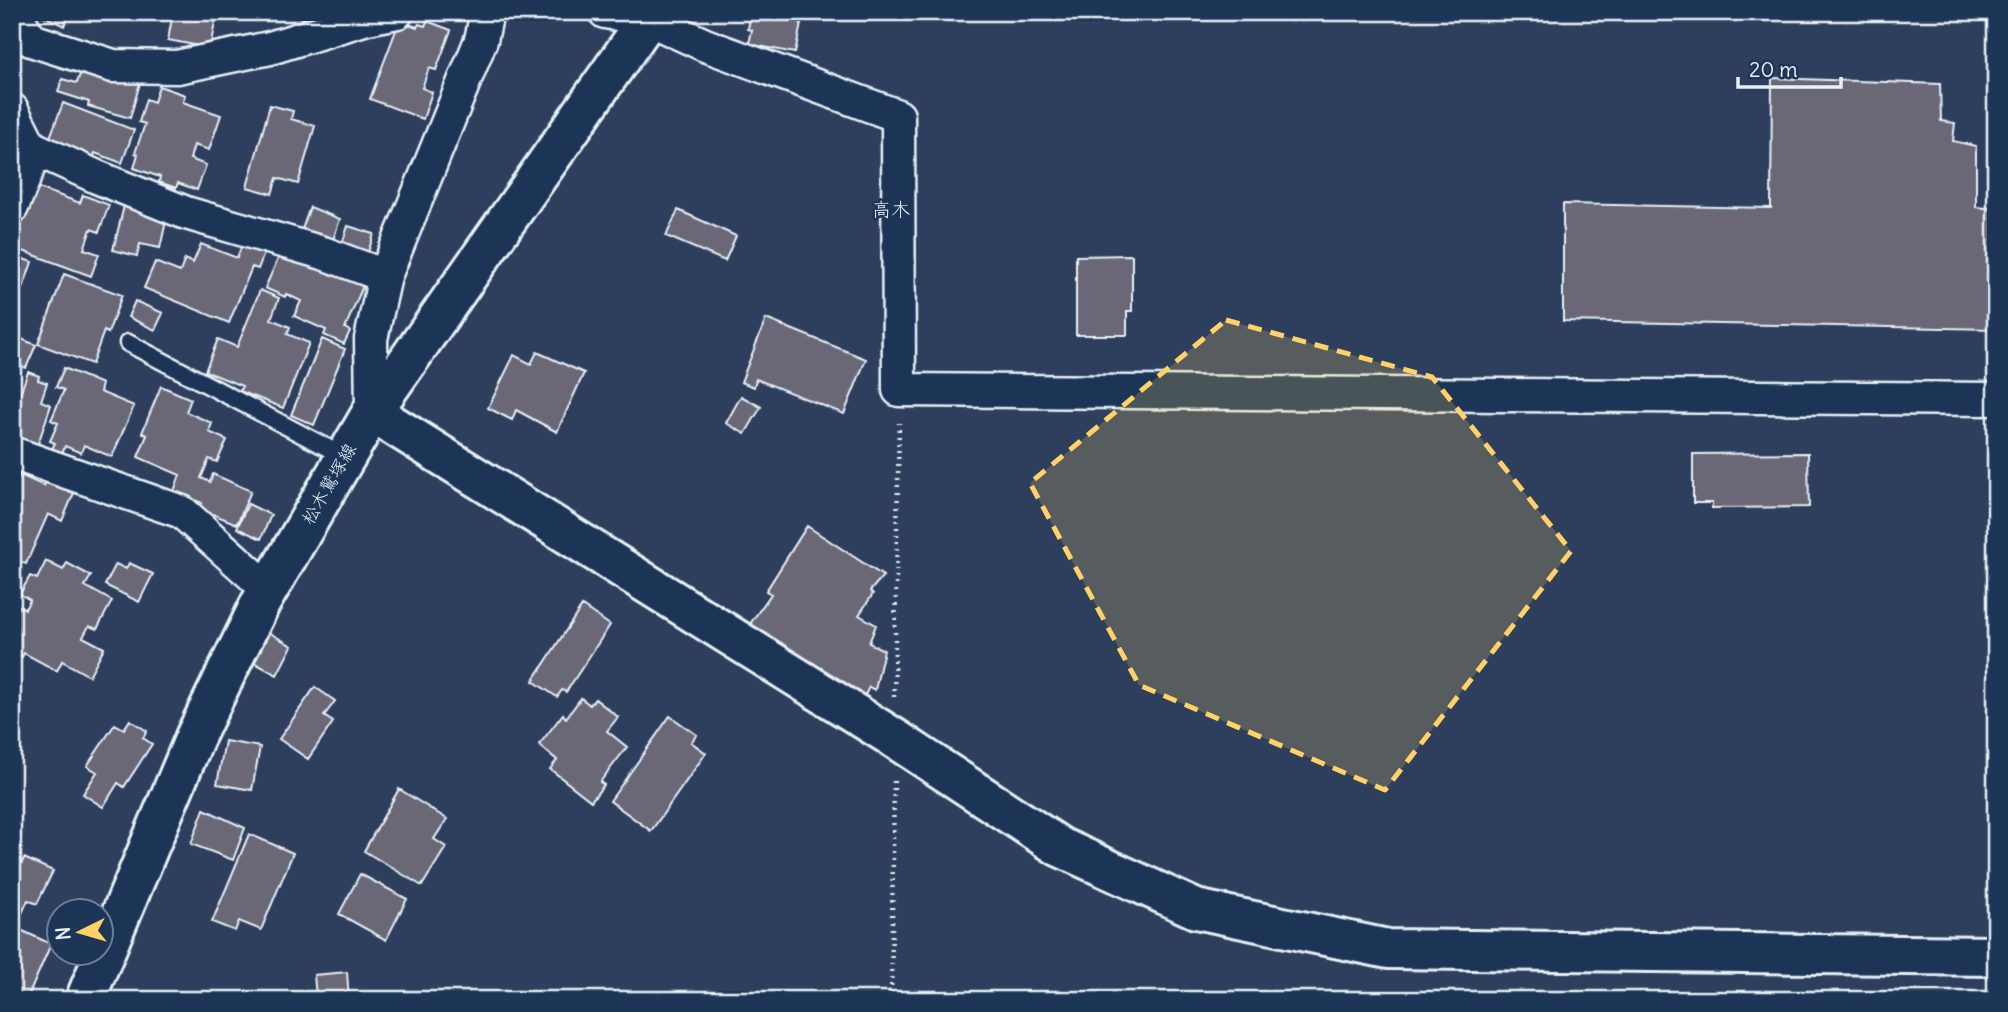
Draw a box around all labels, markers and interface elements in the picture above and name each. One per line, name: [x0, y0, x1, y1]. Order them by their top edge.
scale bar: [1738, 46, 1842, 90]
text: 20 m: [1749, 56, 1798, 83]
district label: 高木: [872, 197, 910, 221]
street label: 松木鷲塚線: [296, 439, 361, 528]
north arrow: [46, 897, 116, 967]
text: N: [51, 926, 76, 941]

